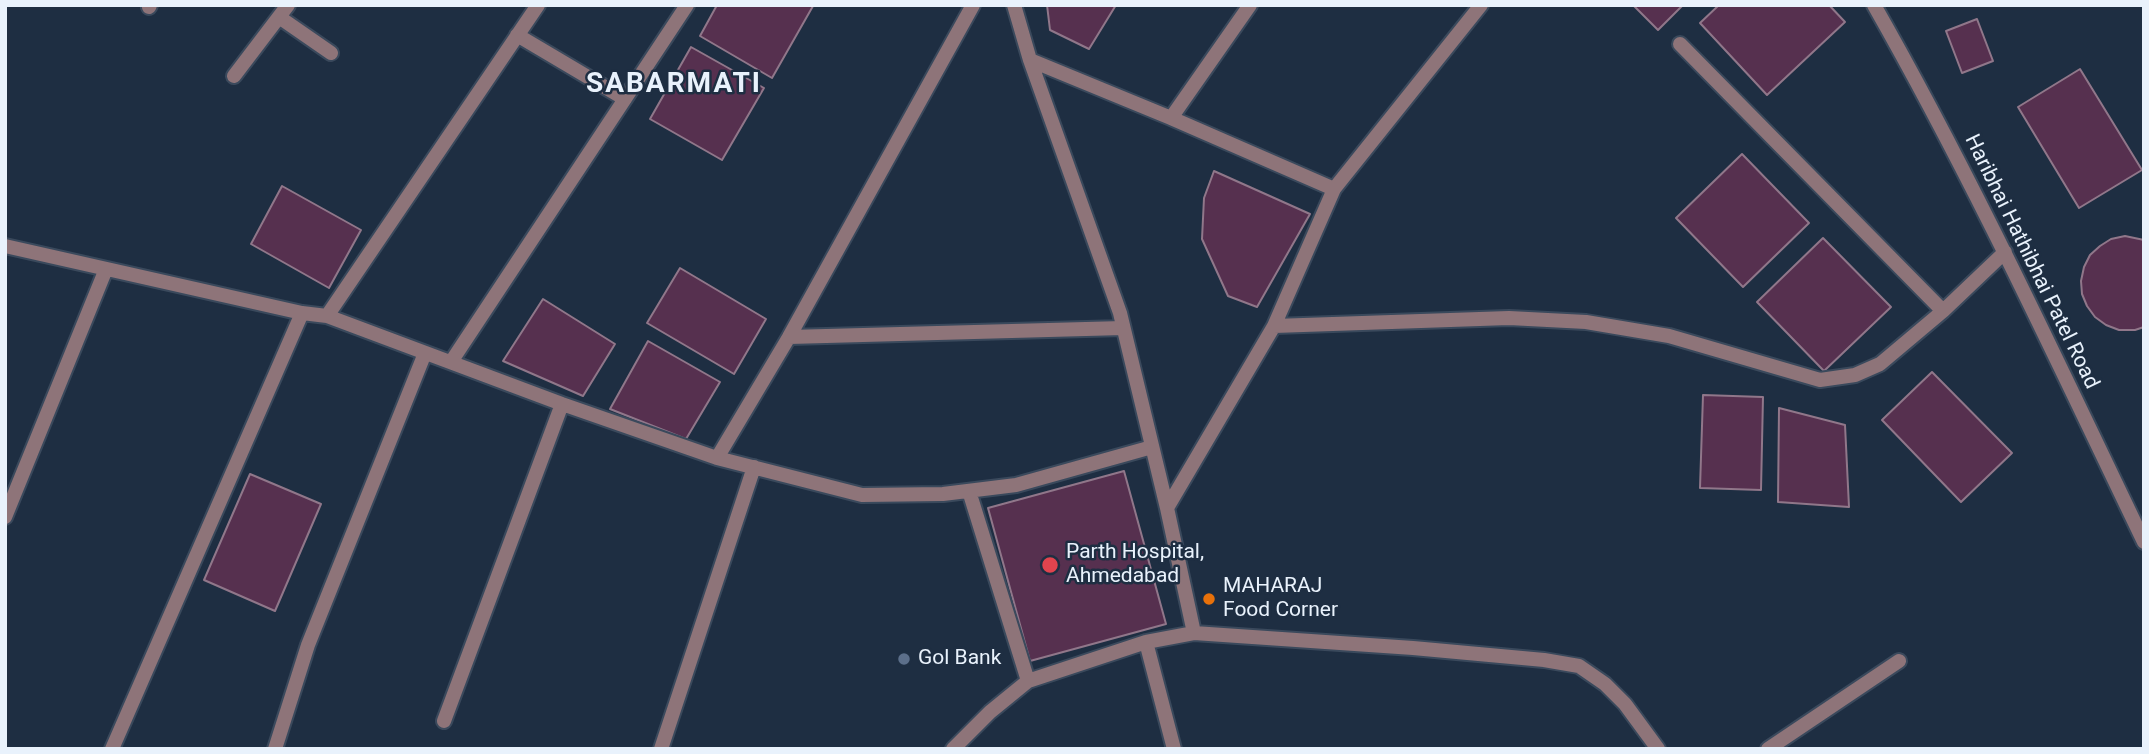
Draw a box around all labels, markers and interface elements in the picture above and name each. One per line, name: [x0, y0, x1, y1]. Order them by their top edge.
district label: SABARMATI: [587, 68, 761, 102]
street label: Haribhai Hathibhai Patel Road: [1958, 131, 2104, 393]
place label: Parth Hospital, Ahmedabad: [1066, 540, 1204, 590]
marker: Parth Hospital, Ahmedabad: [1040, 555, 1060, 575]
place label: MAHARAJ Food Corner: [1223, 574, 1338, 624]
marker: MAHARAJ Food Corner: [1201, 591, 1217, 607]
place label: Gol Bank: [918, 646, 1001, 672]
marker: Gol Bank: [896, 651, 912, 667]

